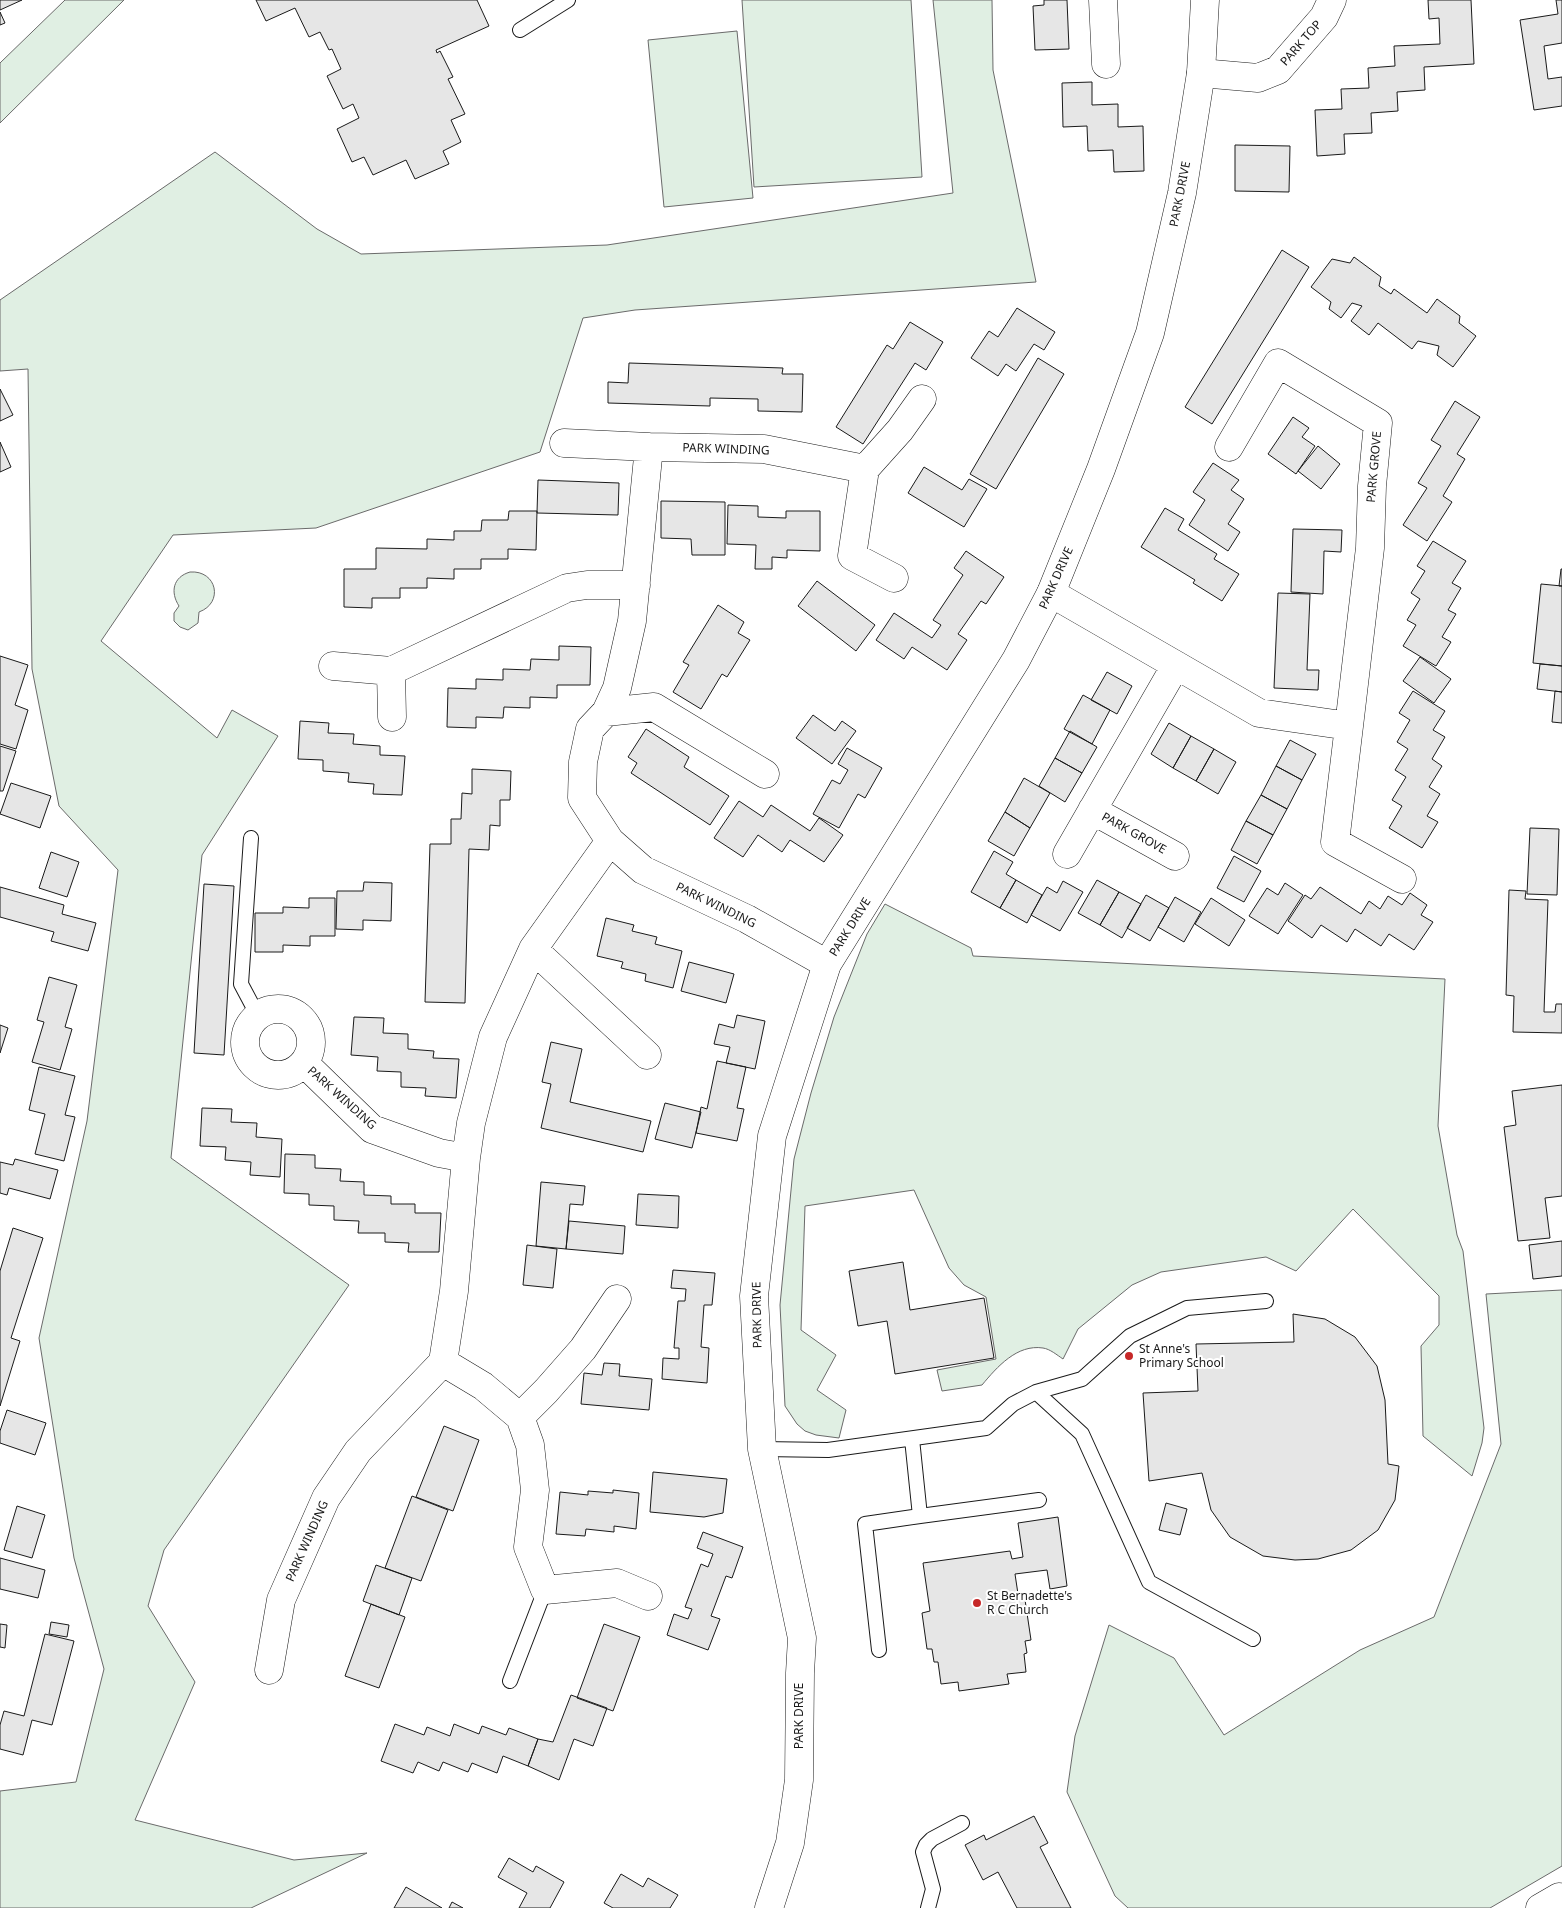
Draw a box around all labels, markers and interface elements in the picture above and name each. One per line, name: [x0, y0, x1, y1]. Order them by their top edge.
street label: PARK TOP: [1276, 16, 1325, 69]
street label: PARK DRIVE: [1165, 160, 1194, 228]
street label: PARK GROVE: [1362, 431, 1385, 503]
street label: PARK WINDING: [682, 438, 770, 459]
street label: PARK DRIVE: [1034, 544, 1077, 612]
street label: PARK GROVE: [1099, 808, 1170, 857]
street label: PARK WINDING: [673, 878, 759, 931]
street label: PARK DRIVE: [825, 894, 874, 959]
street label: PARK WINDING: [304, 1062, 380, 1133]
street label: PARK DRIVE: [747, 1282, 766, 1348]
place label: St Anne's Primary School: [1139, 1340, 1224, 1371]
marker: St Anne's Primary School: [1123, 1350, 1135, 1362]
street label: PARK WINDING: [281, 1497, 332, 1584]
place label: St Bernadette's R C Church: [987, 1587, 1073, 1618]
marker: St Bernadette's R C Church: [971, 1597, 983, 1609]
street label: PARK DRIVE: [790, 1683, 807, 1749]

